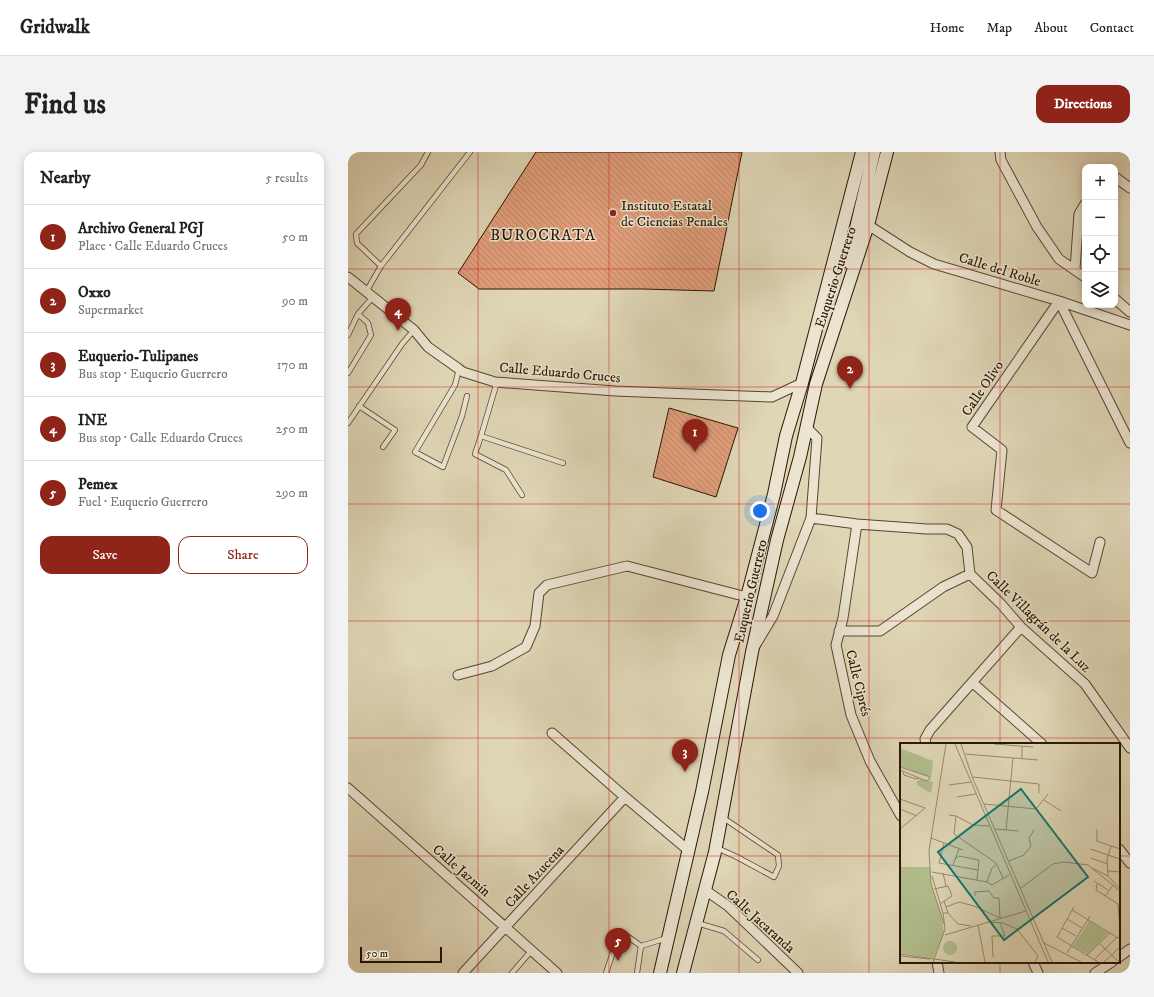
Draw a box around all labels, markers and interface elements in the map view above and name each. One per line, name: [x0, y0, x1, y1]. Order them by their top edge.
text: Gridwalk: [20, 16, 90, 39]
text: Home: [930, 19, 964, 37]
text: Map: [986, 19, 1012, 37]
text: About: [1034, 19, 1068, 37]
text: Contact: [1090, 19, 1134, 37]
button: Directions: [1036, 85, 1130, 123]
text: Find us: [24, 87, 106, 122]
map controls: [1082, 164, 1118, 308]
button: +: [1082, 164, 1118, 200]
text: Nearby: [40, 167, 90, 189]
text: 5 results: [266, 170, 308, 186]
place label: Instituto Estatal de Ciencias Penales: [621, 197, 728, 231]
button: −: [1082, 200, 1118, 236]
marker: Instituto Estatal de Ciencias Penales: [608, 208, 618, 218]
text: Archivo General PGJ: [78, 219, 204, 238]
street label: Euquerio Guerrero: [811, 224, 861, 330]
district label: BUROCRATA: [490, 225, 596, 245]
text: 1: [51, 229, 55, 245]
text: 50 m: [282, 229, 308, 245]
button: locate: [1082, 236, 1118, 272]
text: Place · Calle Eduardo Cruces: [78, 238, 228, 254]
street label: Calle del Roble: [956, 249, 1043, 291]
button: layers: [1082, 272, 1118, 308]
text: Oxxo: [78, 283, 111, 302]
text: 2: [50, 293, 56, 309]
text: 90 m: [282, 293, 308, 309]
pin: 4: [385, 298, 411, 331]
text: Supermarket: [78, 302, 144, 318]
text: Euquerio-Tulipanes: [78, 347, 198, 366]
pin: 2: [837, 356, 863, 389]
text: 3: [51, 357, 55, 373]
text: 170 m: [277, 357, 308, 373]
street label: Calle Olivo: [958, 357, 1008, 420]
street label: Calle Eduardo Cruces: [499, 359, 622, 387]
text: Bus stop · Euquerio Guerrero: [78, 366, 228, 382]
text: INE: [78, 411, 107, 430]
pin: 1: [682, 419, 708, 452]
text: 4: [49, 421, 57, 437]
text: 250 m: [276, 421, 308, 437]
text: Bus stop · Calle Eduardo Cruces: [78, 430, 243, 446]
text: Pemex: [78, 475, 118, 494]
text: 5: [50, 485, 56, 501]
text: 290 m: [276, 485, 308, 501]
text: Fuel · Euquerio Guerrero: [78, 494, 208, 510]
your location: [750, 501, 770, 521]
button: Save: [40, 536, 170, 574]
button: Share: [178, 536, 308, 574]
street label: Euquerio Guerrero: [730, 538, 772, 645]
street label: Calle Villagrán de la Luz: [982, 567, 1095, 677]
street label: Calle Ciprés: [841, 648, 875, 719]
pin: 3: [672, 739, 698, 772]
inset map: [900, 743, 1120, 963]
street label: Calle Jazmín: [429, 841, 495, 901]
street label: Calle Azucena: [501, 842, 568, 912]
street label: Calle Jacaranda: [722, 886, 799, 958]
pin: 5: [605, 928, 631, 961]
scale bar: [360, 945, 442, 964]
text: 50 m: [366, 947, 388, 961]

